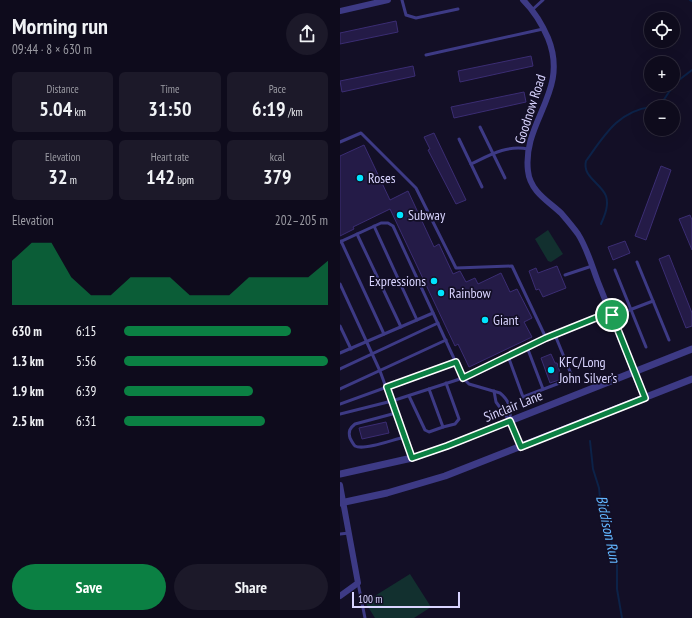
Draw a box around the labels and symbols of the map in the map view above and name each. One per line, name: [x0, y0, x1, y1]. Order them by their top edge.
street label: Goodnow Road: [510, 72, 550, 146]
place label: Roses: [368, 169, 396, 187]
marker: Roses: [355, 173, 365, 183]
place label: Subway: [408, 206, 446, 224]
marker: Subway: [395, 210, 405, 220]
place label: Expressions: [369, 272, 426, 290]
marker: Expressions: [429, 276, 439, 286]
place label: Rainbow: [449, 284, 492, 302]
marker: Rainbow: [436, 288, 446, 298]
pin: [595, 298, 629, 332]
place label: Giant: [493, 311, 519, 329]
marker: Giant: [480, 315, 490, 325]
place label: KFC/Long John Silver’s: [558, 353, 618, 387]
marker: KFC/Long John Silver’s: [546, 365, 556, 375]
street label: Sinclair Lane: [481, 386, 545, 426]
water label: Biddison Run: [592, 494, 625, 566]
scale bar: [352, 590, 460, 609]

